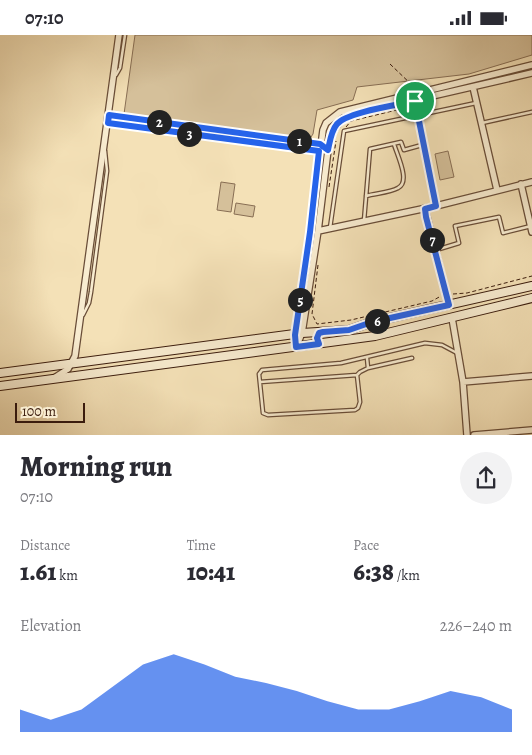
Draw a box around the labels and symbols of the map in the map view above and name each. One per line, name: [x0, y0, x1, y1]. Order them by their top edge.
pin: [394, 80, 436, 122]
pin: 2: [146, 109, 172, 135]
pin: 3: [176, 121, 202, 147]
pin: 1: [286, 129, 312, 153]
pin: 7: [420, 227, 444, 253]
pin: 5: [288, 287, 312, 313]
pin: 6: [364, 309, 390, 333]
scale bar: [15, 400, 85, 423]

